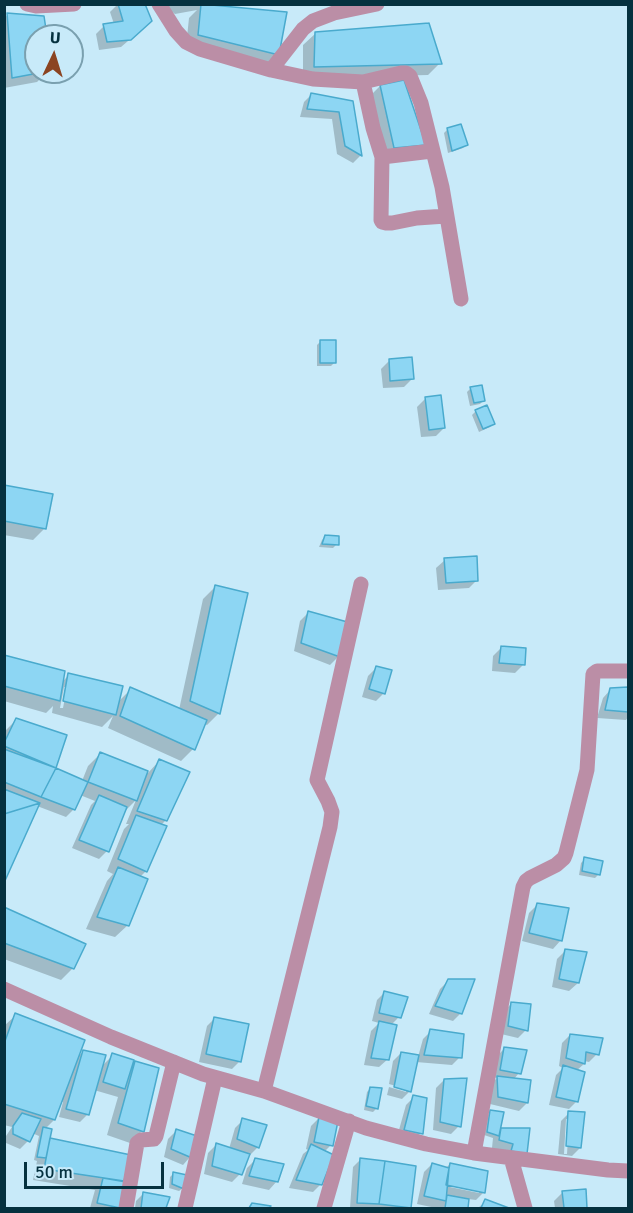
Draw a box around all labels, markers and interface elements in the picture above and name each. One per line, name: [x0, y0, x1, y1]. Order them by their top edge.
north arrow: [24, 24, 84, 84]
text: U: [49, 28, 61, 48]
scale bar: [27, 1150, 166, 1188]
text: 50 m: [35, 1161, 73, 1183]

